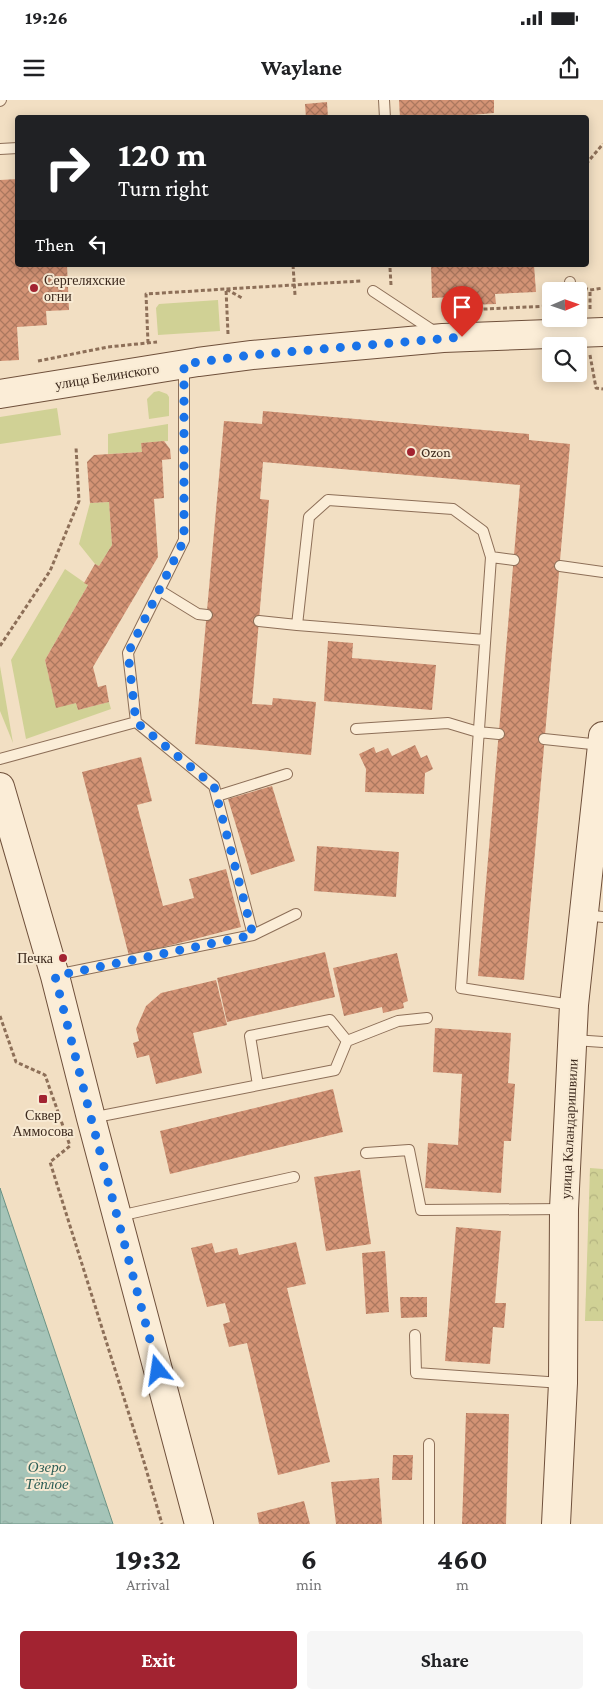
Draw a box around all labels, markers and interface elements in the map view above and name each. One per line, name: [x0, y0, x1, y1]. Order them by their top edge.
text: 19:26: [25, 7, 68, 28]
icon: menu: [20, 54, 48, 82]
icon: share: [555, 54, 583, 82]
text: Waylane: [261, 55, 342, 80]
icon: right: [35, 135, 100, 200]
text: 120 m: [118, 135, 207, 174]
text: Turn right: [118, 176, 209, 201]
icon: left: [84, 230, 112, 258]
text: Then: [35, 234, 74, 255]
place label: Сергеляхские огни: [44, 272, 125, 304]
marker: Сергеляхские огни: [28, 282, 40, 294]
north arrow: [542, 282, 588, 328]
map controls: [542, 282, 587, 382]
pin: [441, 286, 483, 337]
icon: arrive: [448, 293, 476, 321]
button: search: [542, 337, 587, 382]
street label: улица Белинского: [54, 360, 160, 392]
place label: Ozon: [421, 444, 451, 460]
marker: Ozon: [405, 446, 417, 458]
place label: Печка: [17, 950, 54, 966]
marker: Печка: [57, 952, 69, 964]
street label: улица Каландаришвили: [557, 1058, 581, 1200]
marker: Сквер Аммосова: [37, 1093, 49, 1105]
place label: Сквер Аммосова: [12, 1107, 74, 1139]
position arrow: [131, 1343, 183, 1395]
water label: Озеро Тёплое: [25, 1459, 69, 1492]
text: 19:32: [115, 1542, 181, 1575]
text: 6: [301, 1542, 317, 1575]
text: 460: [437, 1542, 488, 1575]
text: Arrival: [126, 1576, 170, 1593]
text: min: [296, 1576, 322, 1593]
text: m: [456, 1576, 469, 1593]
button: Exit: [20, 1631, 297, 1689]
button: Share: [307, 1631, 583, 1689]

